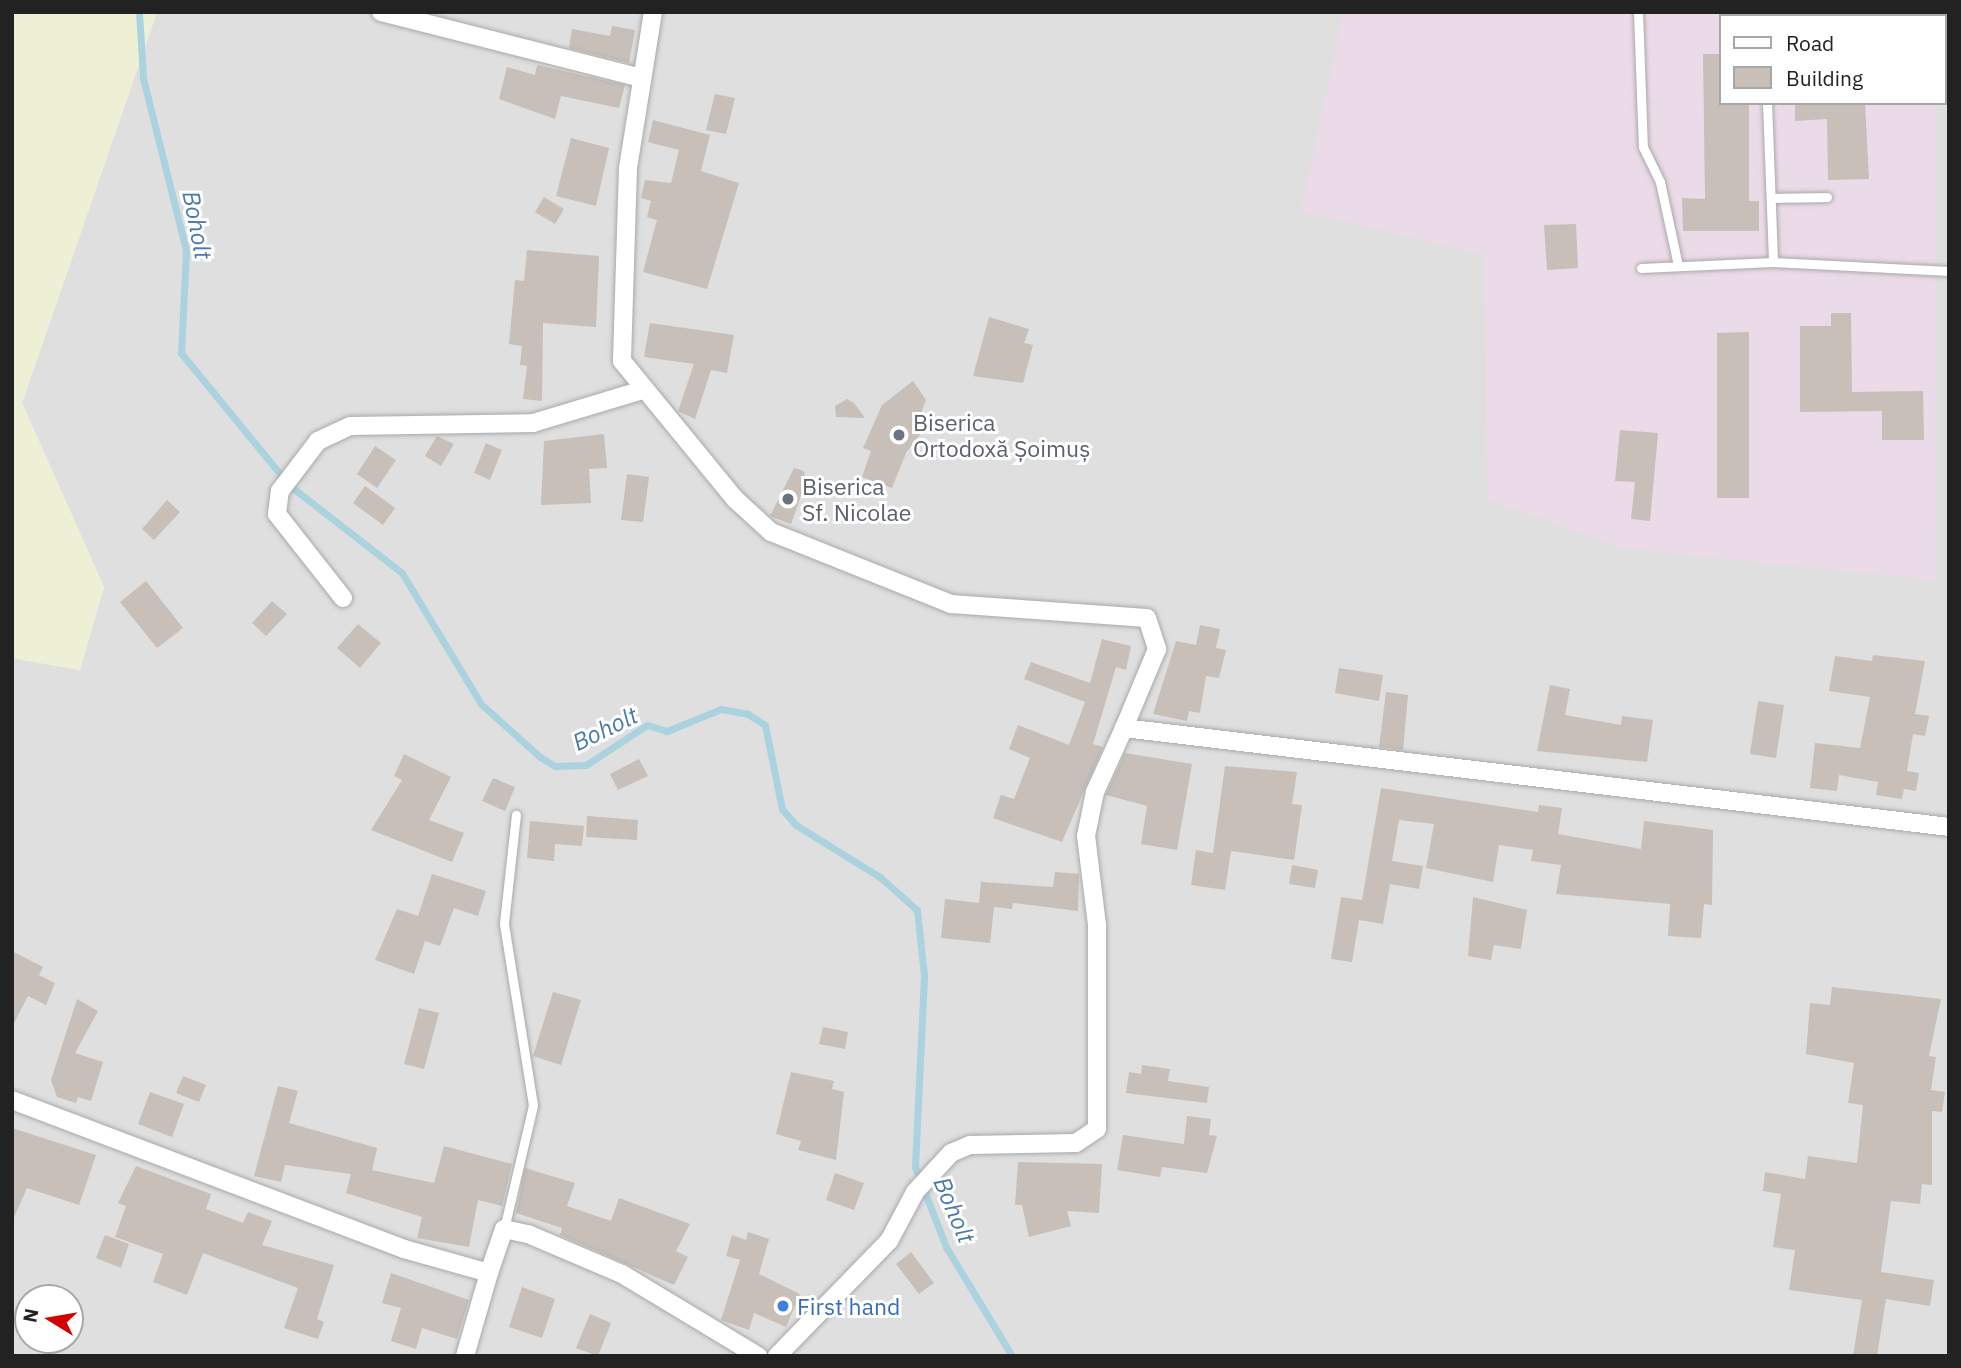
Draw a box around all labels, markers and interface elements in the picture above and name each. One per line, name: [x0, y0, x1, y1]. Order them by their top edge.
legend: [1720, 14, 1947, 105]
text: Road: [1786, 29, 1834, 57]
text: Building: [1786, 64, 1863, 92]
water label: Boholt: [176, 188, 218, 262]
place label: Biserica Ortodoxă Șoimuș: [913, 408, 1090, 462]
marker: Biserica Ortodoxă Șoimuș: [891, 427, 907, 443]
place label: Biserica Sf. Nicolae: [802, 472, 911, 526]
marker: Biserica Sf. Nicolae: [780, 491, 796, 507]
water label: Boholt: [568, 701, 642, 757]
water label: Boholt: [927, 1173, 981, 1247]
north arrow: [14, 1284, 84, 1354]
place label: First hand: [797, 1292, 900, 1320]
marker: First hand: [775, 1298, 791, 1314]
text: N: [17, 1306, 43, 1324]

